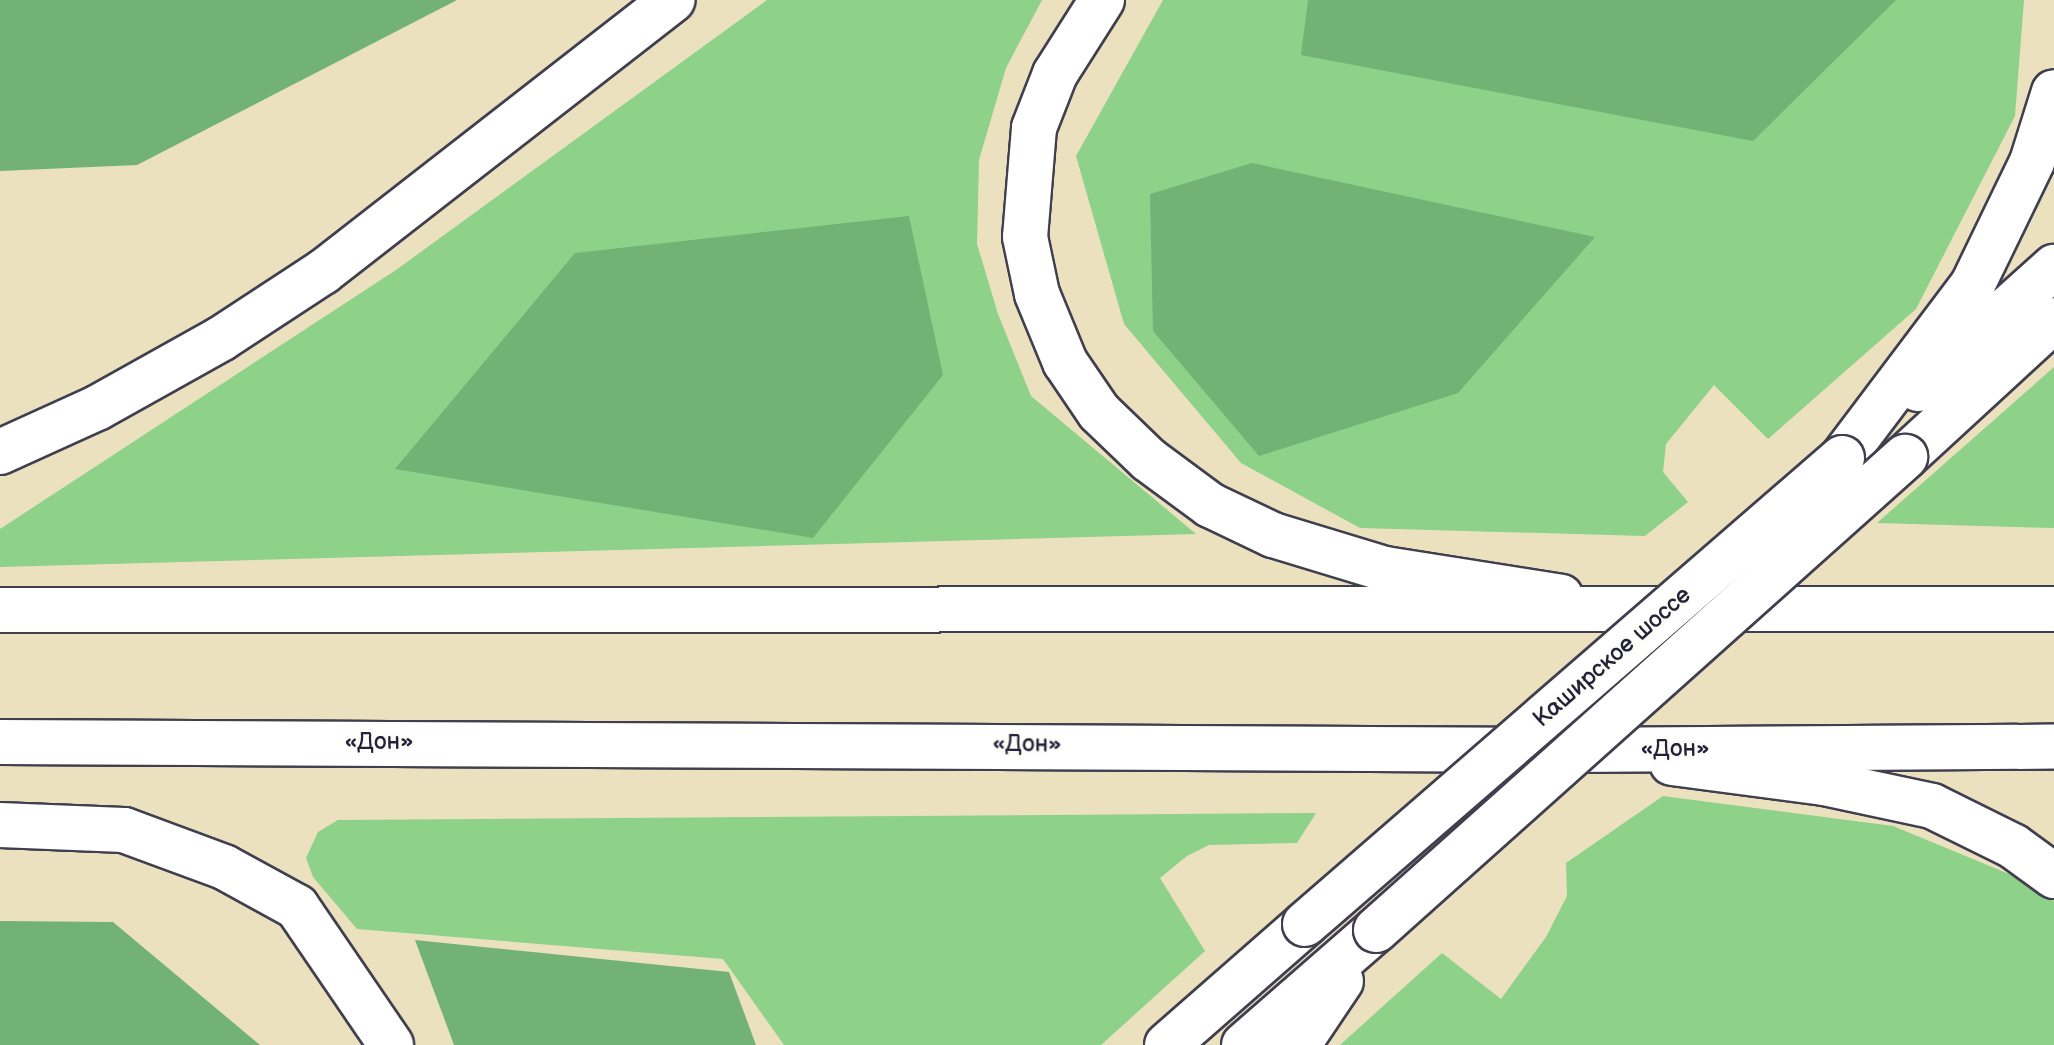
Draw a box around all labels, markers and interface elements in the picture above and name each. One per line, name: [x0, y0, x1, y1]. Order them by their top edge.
street label: Каширское шоссе: [1527, 581, 1697, 733]
street label: «Дон»: [344, 728, 414, 756]
street label: «Дон»: [992, 729, 1062, 759]
street label: «Дон»: [1640, 735, 1710, 763]

